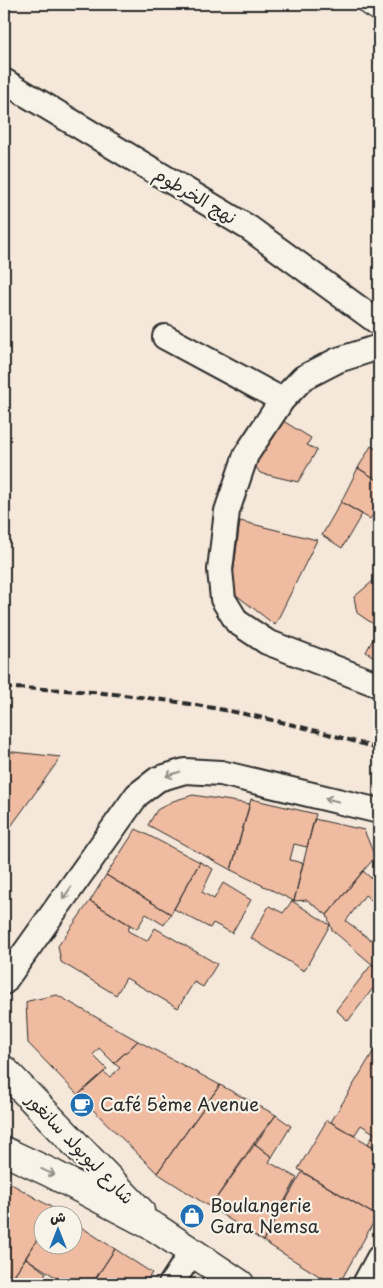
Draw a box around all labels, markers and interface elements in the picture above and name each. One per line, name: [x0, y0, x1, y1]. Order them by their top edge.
street label: نهج الخرطوم: [148, 159, 242, 232]
one-way arrow: [166, 770, 182, 780]
one-way arrow: [324, 795, 340, 804]
one-way arrow: [62, 886, 72, 900]
street label: شارع ليوبولد سانغور: [19, 1085, 141, 1210]
place label: Café 5ème Avenue: [100, 1090, 259, 1117]
cafe icon: Café 5ème Avenue: [69, 1092, 95, 1118]
one-way arrow: [40, 1167, 55, 1177]
place label: Boulangerie Gara Nemsa: [210, 1191, 320, 1239]
shop icon: Boulangerie Gara Nemsa: [179, 1203, 205, 1229]
north arrow: [32, 1206, 82, 1256]
text: ش: [50, 1206, 66, 1227]

